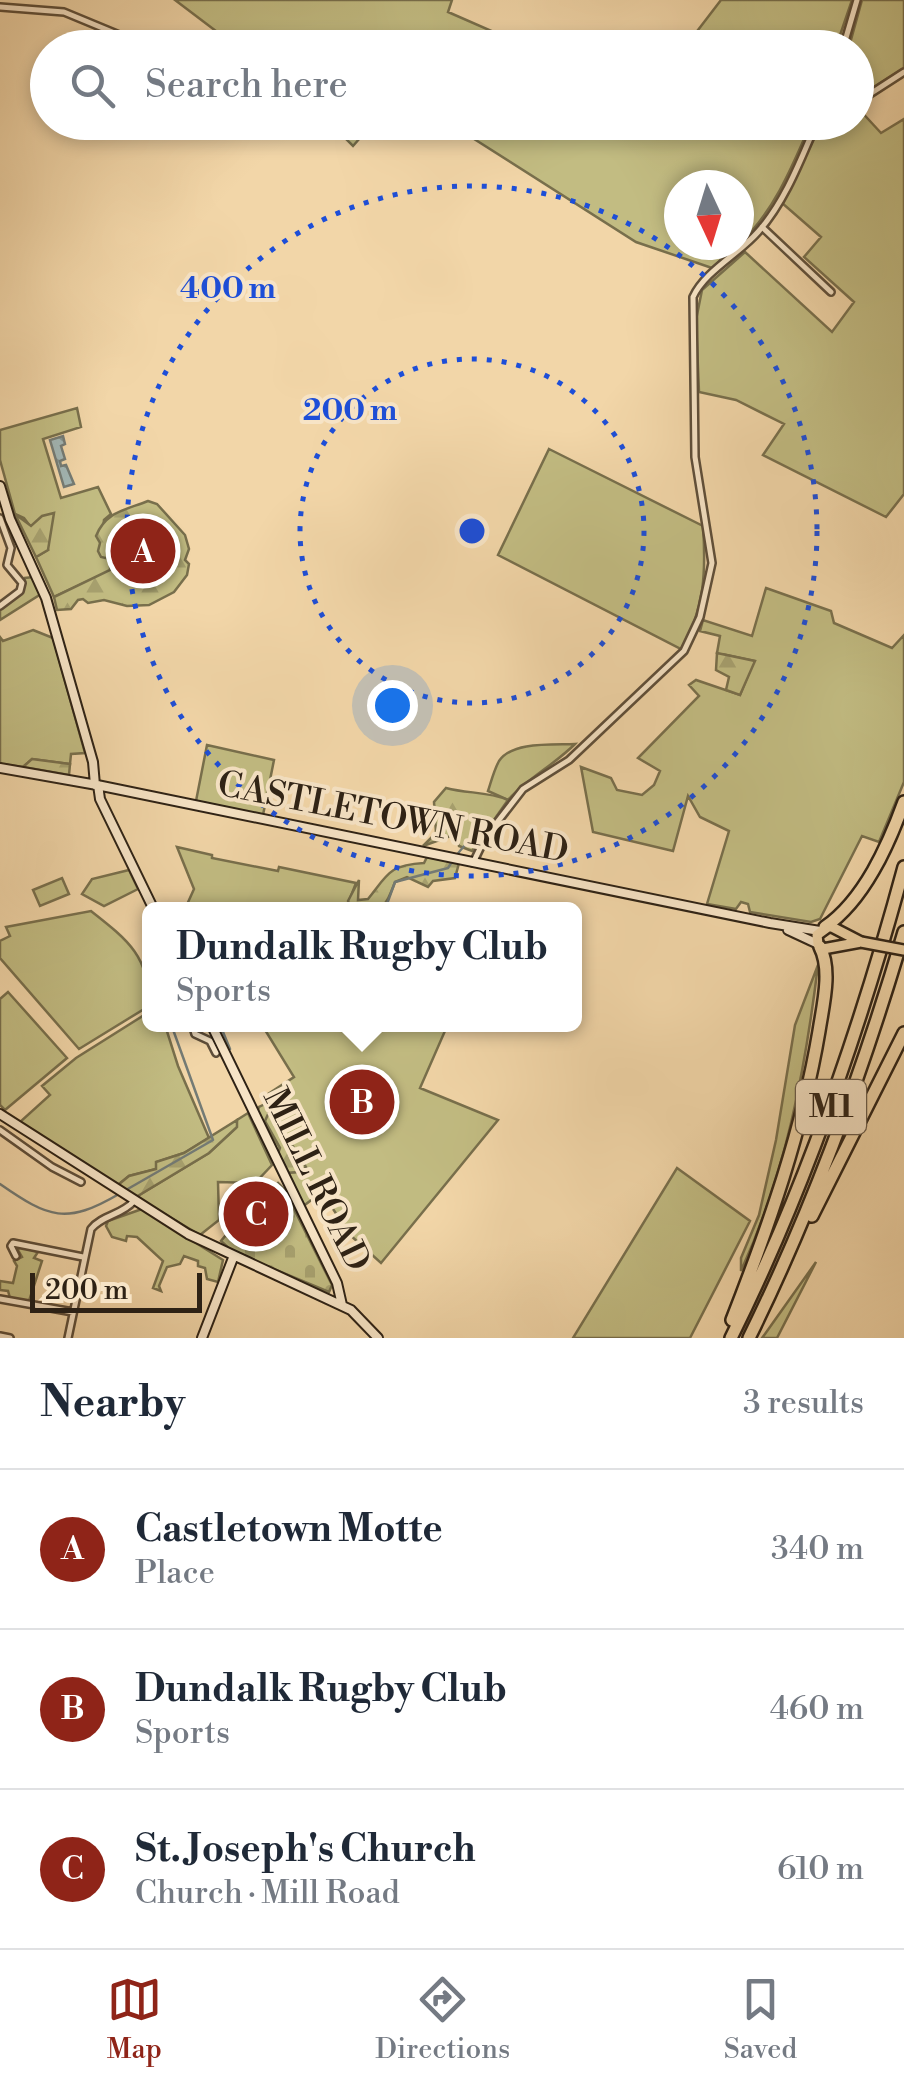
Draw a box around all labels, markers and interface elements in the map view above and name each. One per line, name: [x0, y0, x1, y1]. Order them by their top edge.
search box: [30, 30, 874, 140]
icon: search: [65, 58, 120, 113]
text: Search here: [145, 62, 348, 109]
north arrow: [664, 170, 754, 260]
text: 400 m: [180, 270, 276, 308]
text: 200 m: [303, 392, 397, 430]
centre of rings: [454, 513, 490, 549]
pin: A: [110, 514, 176, 588]
your location: [367, 680, 418, 731]
street label: CASTLETOWN ROAD: [214, 763, 572, 873]
popup: [142, 902, 582, 1032]
text: Dundalk Rugby Club: [176, 924, 548, 971]
text: Sports: [176, 971, 271, 1011]
pin: B: [330, 1064, 394, 1140]
road number: M1: [796, 1080, 866, 1134]
street label: MILL ROAD: [253, 1081, 379, 1279]
pin: C: [224, 1176, 288, 1252]
scale bar: [30, 1268, 202, 1312]
text: 200 m: [45, 1273, 128, 1308]
text: Nearby: [40, 1377, 185, 1430]
text: 3 results: [743, 1383, 864, 1423]
text: Castletown Motte: [135, 1506, 443, 1553]
text: A: [61, 1529, 84, 1569]
text: 340 m: [771, 1529, 864, 1569]
text: Place: [135, 1553, 215, 1593]
text: Dundalk Rugby Club: [135, 1666, 507, 1713]
text: B: [60, 1689, 85, 1729]
text: 460 m: [770, 1689, 864, 1729]
text: Sports: [135, 1713, 230, 1753]
text: St. Joseph's Church: [135, 1826, 476, 1873]
text: C: [61, 1849, 84, 1889]
text: 610 m: [777, 1849, 864, 1889]
text: Church · Mill Road: [135, 1873, 400, 1913]
tab: Map: [107, 1972, 162, 2067]
tab: Directions: [375, 1972, 510, 2067]
tab: Saved: [724, 1972, 797, 2067]

